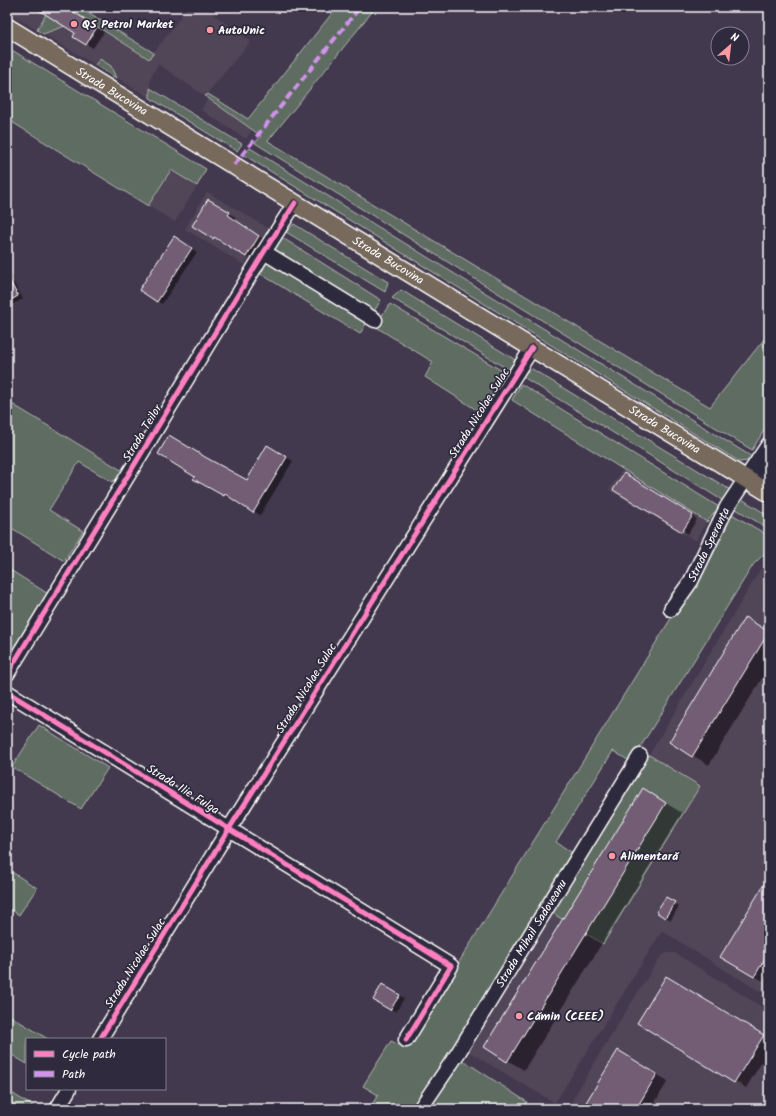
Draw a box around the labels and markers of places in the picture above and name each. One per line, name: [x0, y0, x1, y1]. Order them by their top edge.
place label: QS Petrol Market: [82, 15, 174, 34]
marker: QS Petrol Market: [69, 19, 79, 29]
place label: AutoUnic: [218, 21, 265, 40]
marker: AutoUnic: [205, 25, 215, 35]
place label: Alimentară: [620, 847, 680, 866]
marker: Alimentară: [607, 851, 617, 861]
place label: Cămin (CEEE): [527, 1007, 604, 1026]
marker: Cămin (CEEE): [514, 1011, 524, 1021]

